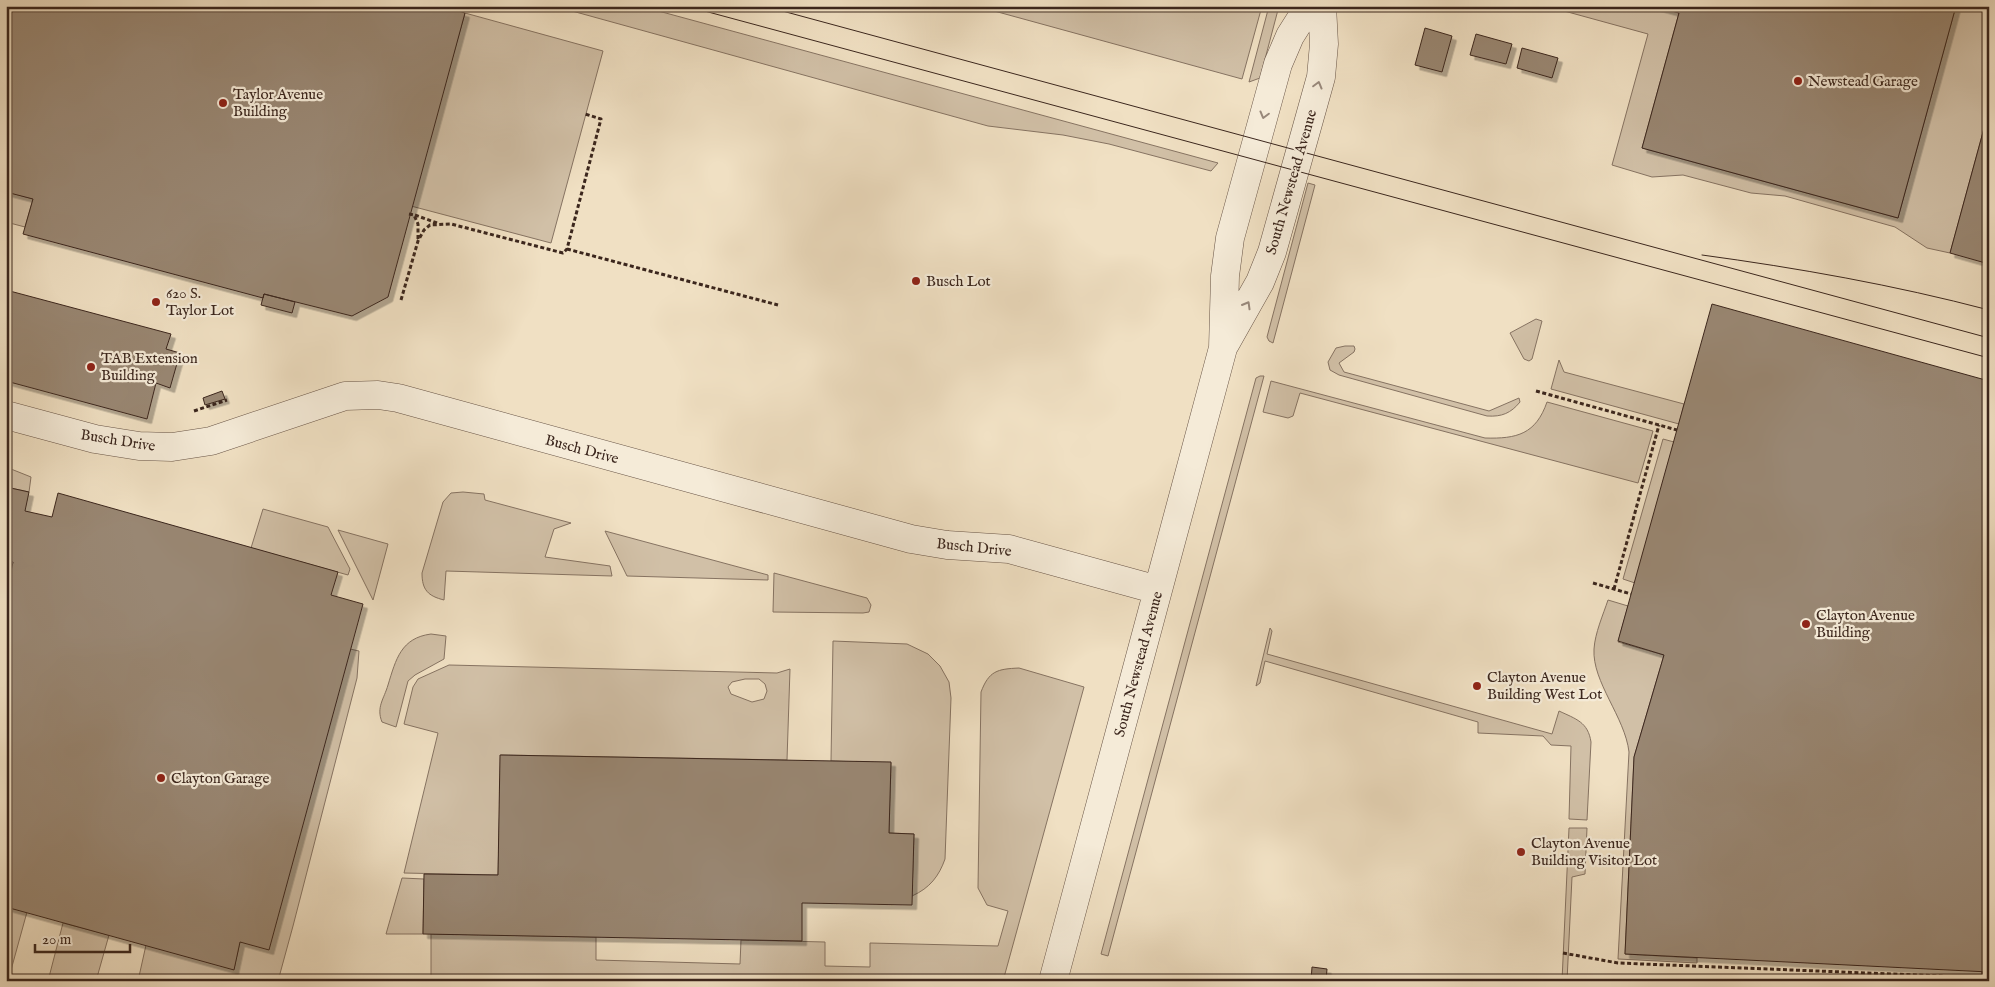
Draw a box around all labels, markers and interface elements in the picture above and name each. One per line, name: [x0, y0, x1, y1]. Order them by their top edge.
place label: Newstead Garage: [1808, 72, 1918, 91]
marker: Newstead Garage: [1792, 75, 1804, 87]
one-way arrow: [1313, 81, 1323, 89]
place label: Taylor Avenue Building: [233, 85, 323, 121]
marker: Taylor Avenue Building: [217, 97, 229, 109]
street label: South Newstead Avenue: [1262, 107, 1321, 257]
one-way arrow: [1259, 110, 1270, 119]
place label: Busch Lot: [926, 272, 991, 291]
marker: Busch Lot: [910, 275, 922, 287]
place label: 620 S. Taylor Lot: [166, 284, 234, 320]
marker: 620 S. Taylor Lot: [150, 296, 162, 308]
one-way arrow: [1241, 302, 1251, 311]
place label: TAB Extension Building: [101, 349, 198, 385]
marker: TAB Extension Building: [85, 361, 97, 373]
street label: Busch Drive: [79, 425, 157, 456]
street label: Busch Drive: [543, 431, 621, 468]
street label: Busch Drive: [935, 534, 1013, 561]
street label: South Newstead Avenue: [1110, 589, 1167, 739]
place label: Clayton Avenue Building: [1816, 606, 1915, 642]
marker: Clayton Avenue Building: [1800, 618, 1812, 630]
place label: Clayton Avenue Building West Lot: [1487, 668, 1602, 704]
marker: Clayton Avenue Building West Lot: [1471, 680, 1483, 692]
place label: Clayton Garage: [171, 769, 269, 788]
marker: Clayton Garage: [155, 772, 167, 784]
place label: Clayton Avenue Building Visitor Lot: [1531, 834, 1657, 870]
marker: Clayton Avenue Building Visitor Lot: [1515, 846, 1527, 858]
scale bar: [35, 922, 130, 954]
text: 20 m: [42, 930, 72, 949]

